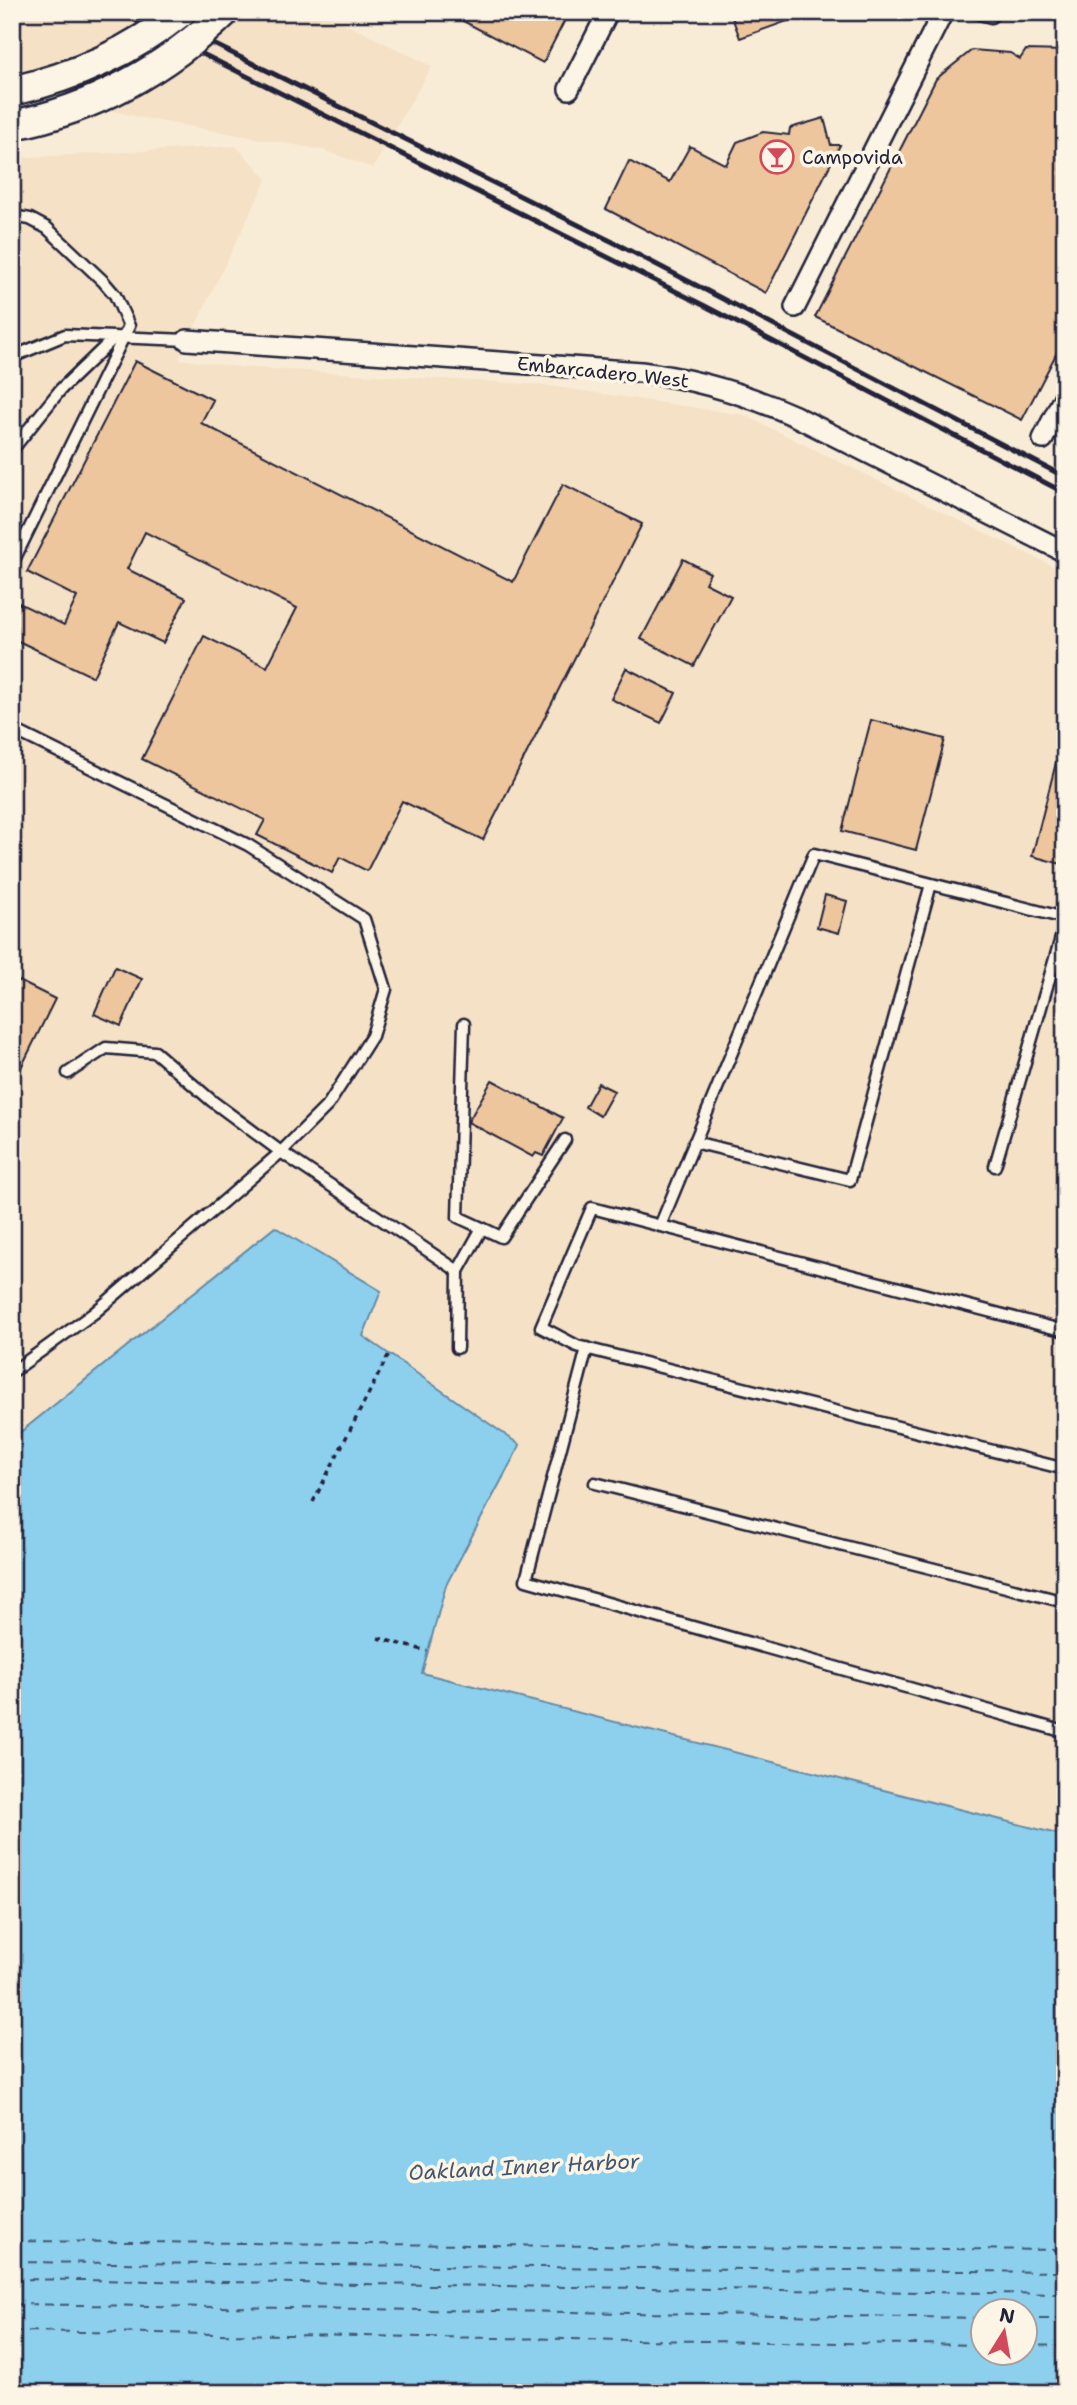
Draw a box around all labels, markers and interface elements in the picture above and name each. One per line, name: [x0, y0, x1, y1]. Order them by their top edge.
bar icon: Campovida: [758, 138, 796, 176]
place label: Campovida: [802, 145, 903, 170]
street label: Embarcadero West: [516, 351, 690, 393]
water label: Oakland Inner Harbor: [408, 2147, 641, 2187]
north arrow: [968, 2296, 1038, 2366]
text: N: [997, 2302, 1017, 2330]

